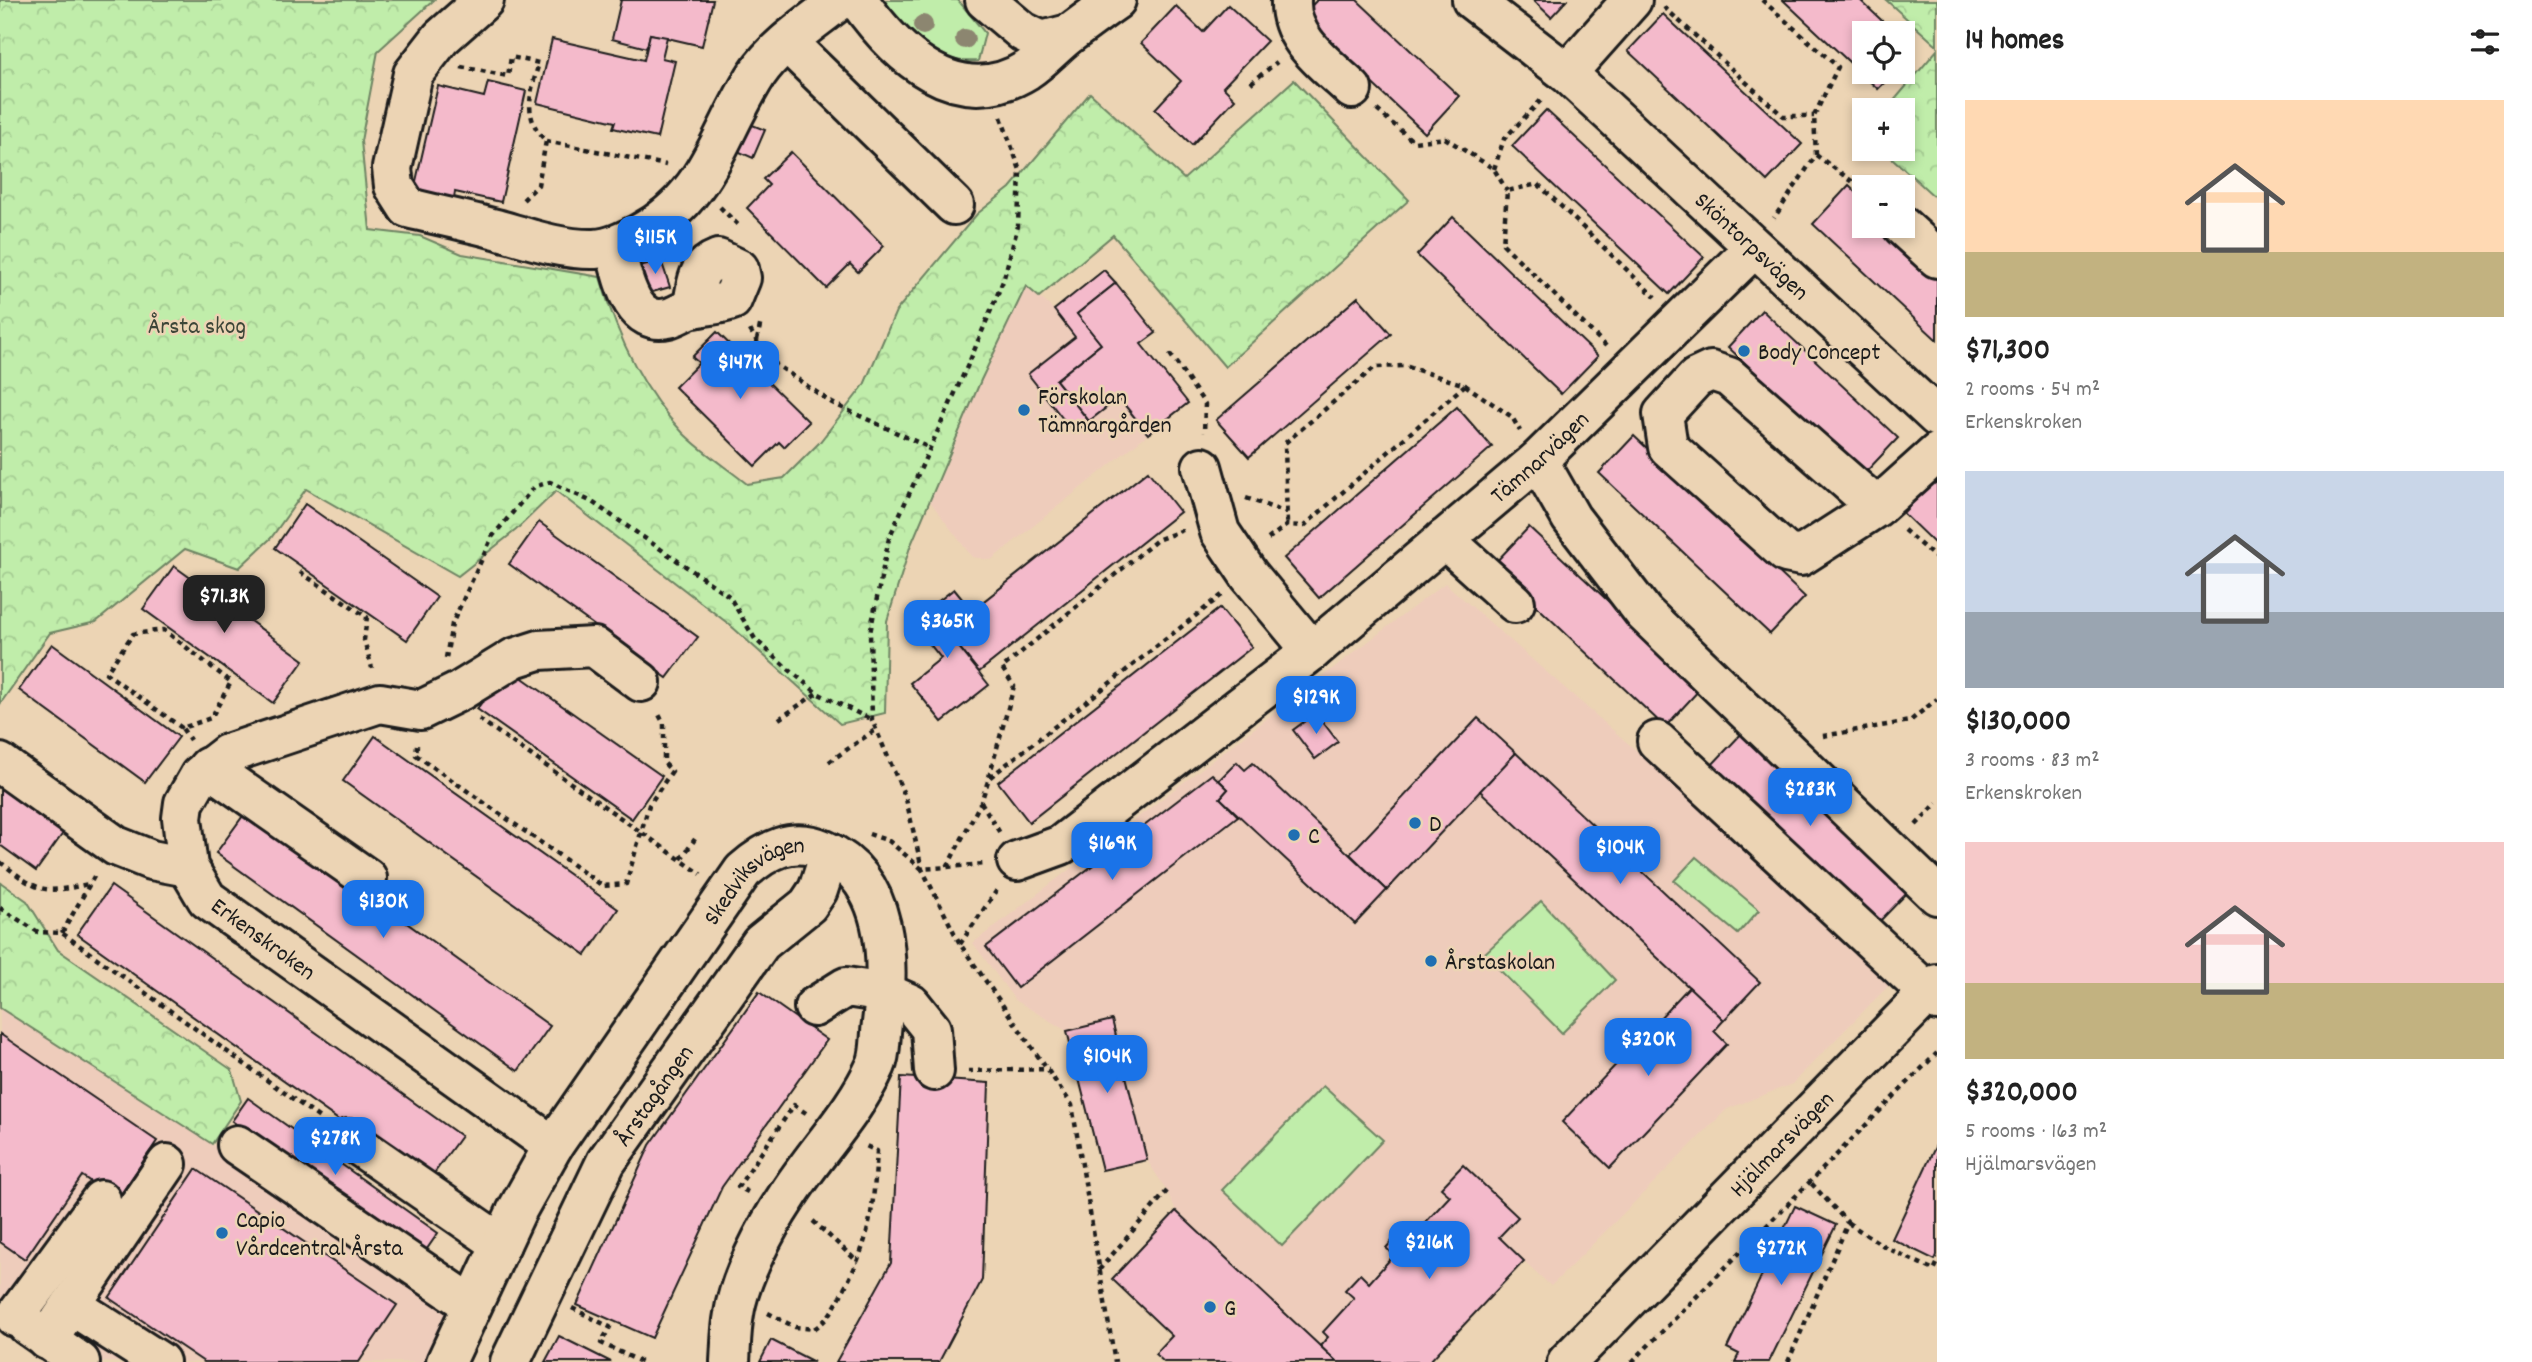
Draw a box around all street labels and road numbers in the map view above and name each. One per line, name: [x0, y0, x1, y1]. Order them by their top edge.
street label: Sköntorpsvägen: [1685, 185, 1815, 310]
street label: Tämnarvägen: [1484, 405, 1598, 513]
street label: Skedviksvägen: [696, 830, 805, 933]
street label: Erkenskroken: [203, 891, 322, 990]
street label: Årstagången: [608, 1039, 704, 1154]
street label: Hjälmarsvägen: [1723, 1084, 1843, 1206]

